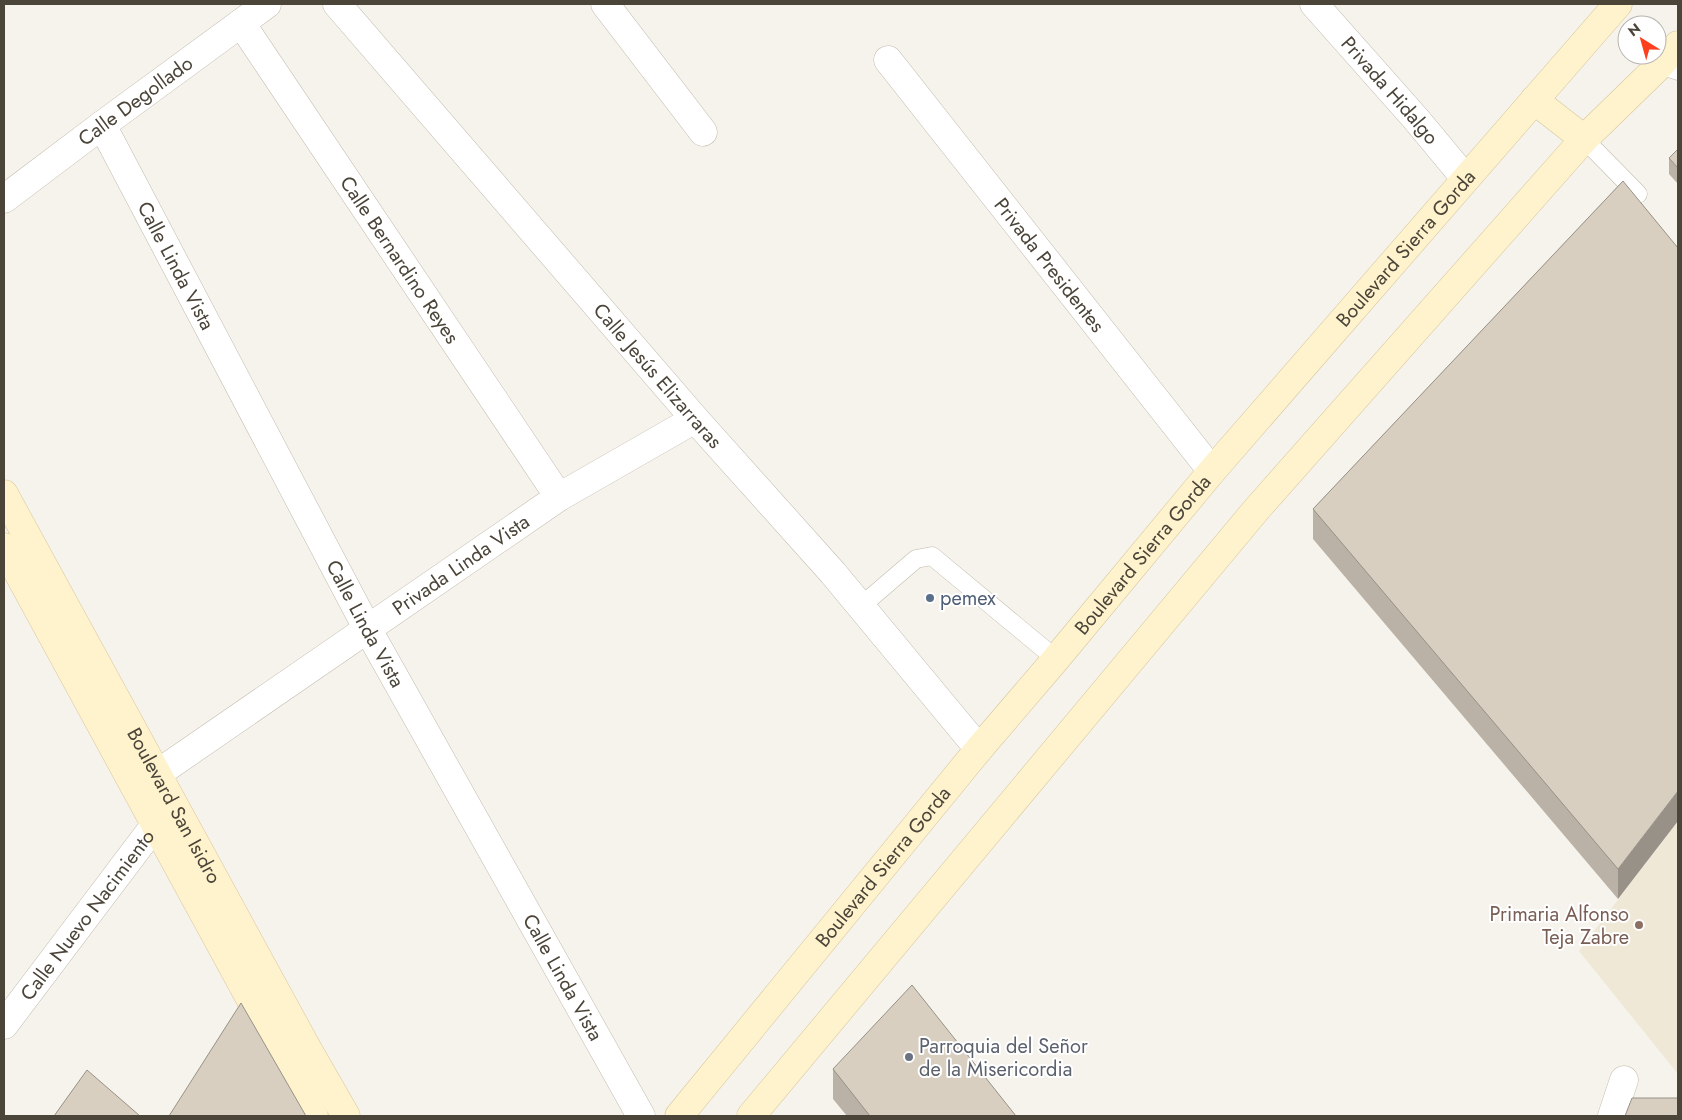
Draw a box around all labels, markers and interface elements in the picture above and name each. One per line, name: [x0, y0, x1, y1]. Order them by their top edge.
north arrow: [1617, 15, 1667, 65]
text: N: [1624, 18, 1645, 41]
street label: Privada Hidalgo: [1334, 30, 1446, 151]
street label: Calle Degollado: [72, 49, 199, 153]
street label: Boulevard Sierra Gorda: [1329, 163, 1482, 333]
street label: Calle Bernardino Reyes: [333, 170, 467, 349]
street label: Privada Presidentes: [987, 192, 1112, 338]
street label: Calle Linda Vista: [130, 196, 222, 335]
street label: Calle Jesús Elizarraras: [587, 297, 729, 455]
street label: Boulevard Sierra Gorda: [1068, 468, 1218, 641]
street label: Privada Linda Vista: [386, 507, 535, 622]
street label: Calle Linda Vista: [319, 555, 412, 693]
place label: pemex: [940, 584, 996, 613]
marker: pemex: [924, 592, 936, 604]
street label: Boulevard San Isidro: [120, 722, 229, 889]
street label: Boulevard Sierra Gorda: [808, 780, 957, 953]
street label: Calle Nuevo Nacimiento: [13, 823, 161, 1006]
place label: Primaria Alfonso Teja Zabre: [1490, 900, 1629, 952]
street label: Calle Linda Vista: [516, 908, 610, 1046]
marker: Primaria Alfonso Teja Zabre: [1633, 919, 1645, 931]
place label: Parroquia del Señor de la Misericordia: [919, 1032, 1088, 1084]
marker: Parroquia del Señor de la Misericordia: [903, 1051, 915, 1063]

